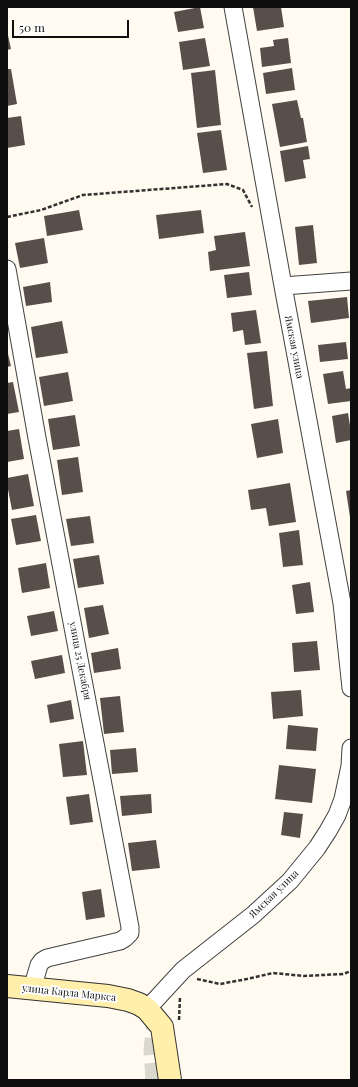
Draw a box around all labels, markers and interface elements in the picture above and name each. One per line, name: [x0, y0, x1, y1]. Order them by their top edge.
scale bar: [14, 12, 131, 38]
text: 50 m: [19, 19, 45, 35]
street label: Ямская улица: [282, 314, 306, 380]
street label: улица 25 Декабря: [67, 621, 93, 701]
street label: Ямская улица: [247, 867, 301, 921]
street label: улица Карла Маркса: [21, 982, 117, 1004]

